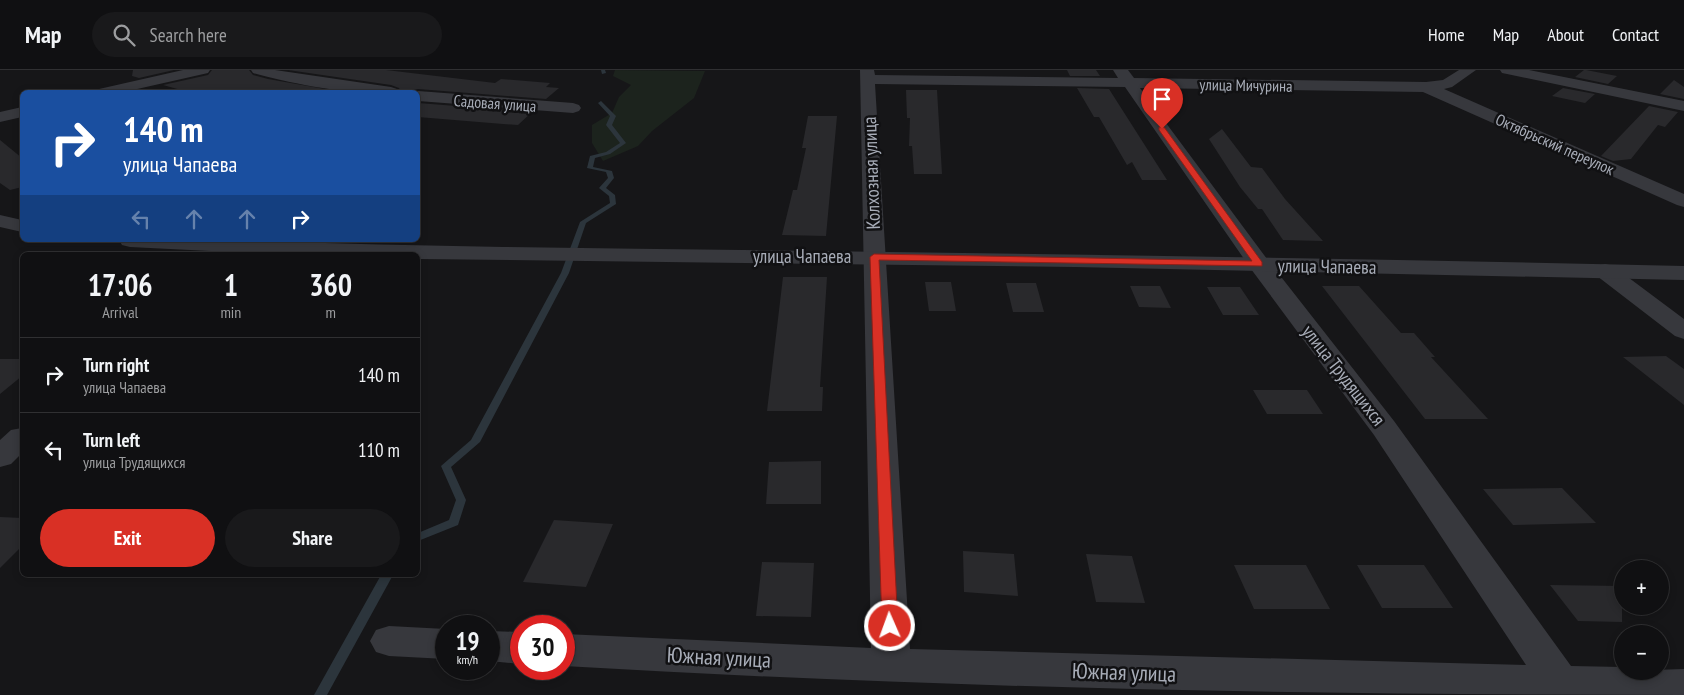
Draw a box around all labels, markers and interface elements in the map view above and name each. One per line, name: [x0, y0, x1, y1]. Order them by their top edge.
search box: [92, 12, 442, 57]
text: Map: [25, 19, 62, 50]
icon: search: [110, 21, 138, 49]
text: Search here: [150, 23, 227, 47]
text: Home: [1428, 23, 1465, 46]
text: Map: [1493, 23, 1519, 46]
text: About: [1547, 23, 1584, 46]
text: Contact: [1612, 23, 1659, 46]
street label: улица Мичурина: [1199, 74, 1293, 96]
pin: [1141, 78, 1183, 129]
icon: arrive: [1148, 85, 1176, 113]
street label: Садовая улица: [453, 90, 537, 116]
text: 140 m: [123, 106, 204, 152]
street label: Октябрьский переулок: [1493, 109, 1618, 179]
icon: right: [40, 110, 105, 175]
street label: Колхозная улица: [857, 116, 885, 230]
text: улица Чапаева: [123, 150, 237, 178]
icon: left: [127, 205, 155, 233]
icon: ahead: [180, 205, 208, 233]
icon: ahead: [233, 205, 261, 233]
icon: right: [286, 205, 314, 233]
street label: улица Чапаева: [753, 244, 851, 268]
street label: улица Чапаева: [1277, 253, 1377, 279]
text: 17:06: [88, 265, 153, 304]
text: 1: [224, 265, 238, 304]
text: 360: [309, 265, 352, 304]
text: Arrival: [102, 302, 138, 322]
text: min: [220, 302, 241, 322]
text: m: [325, 302, 336, 322]
street label: улица Трудящихся: [1297, 320, 1391, 430]
text: Turn right: [83, 353, 149, 377]
icon: right: [40, 361, 68, 389]
text: 140 m: [358, 363, 400, 387]
text: улица Чапаева: [83, 377, 166, 397]
text: Turn left: [83, 428, 140, 452]
icon: left: [40, 436, 68, 464]
text: 110 m: [358, 438, 400, 462]
text: улица Трудящихся: [83, 452, 185, 472]
button: Exit: [40, 509, 215, 567]
button: Share: [225, 509, 400, 567]
map controls: [1614, 560, 1669, 680]
button: +: [1614, 560, 1669, 615]
position arrow: [863, 599, 915, 651]
speed limit sign: 30: [510, 615, 575, 680]
text: 19: [456, 625, 479, 657]
button: −: [1614, 625, 1669, 680]
street label: Южная улица: [666, 640, 772, 674]
text: km/h: [457, 652, 478, 667]
street label: Южная улица: [1071, 656, 1177, 688]

